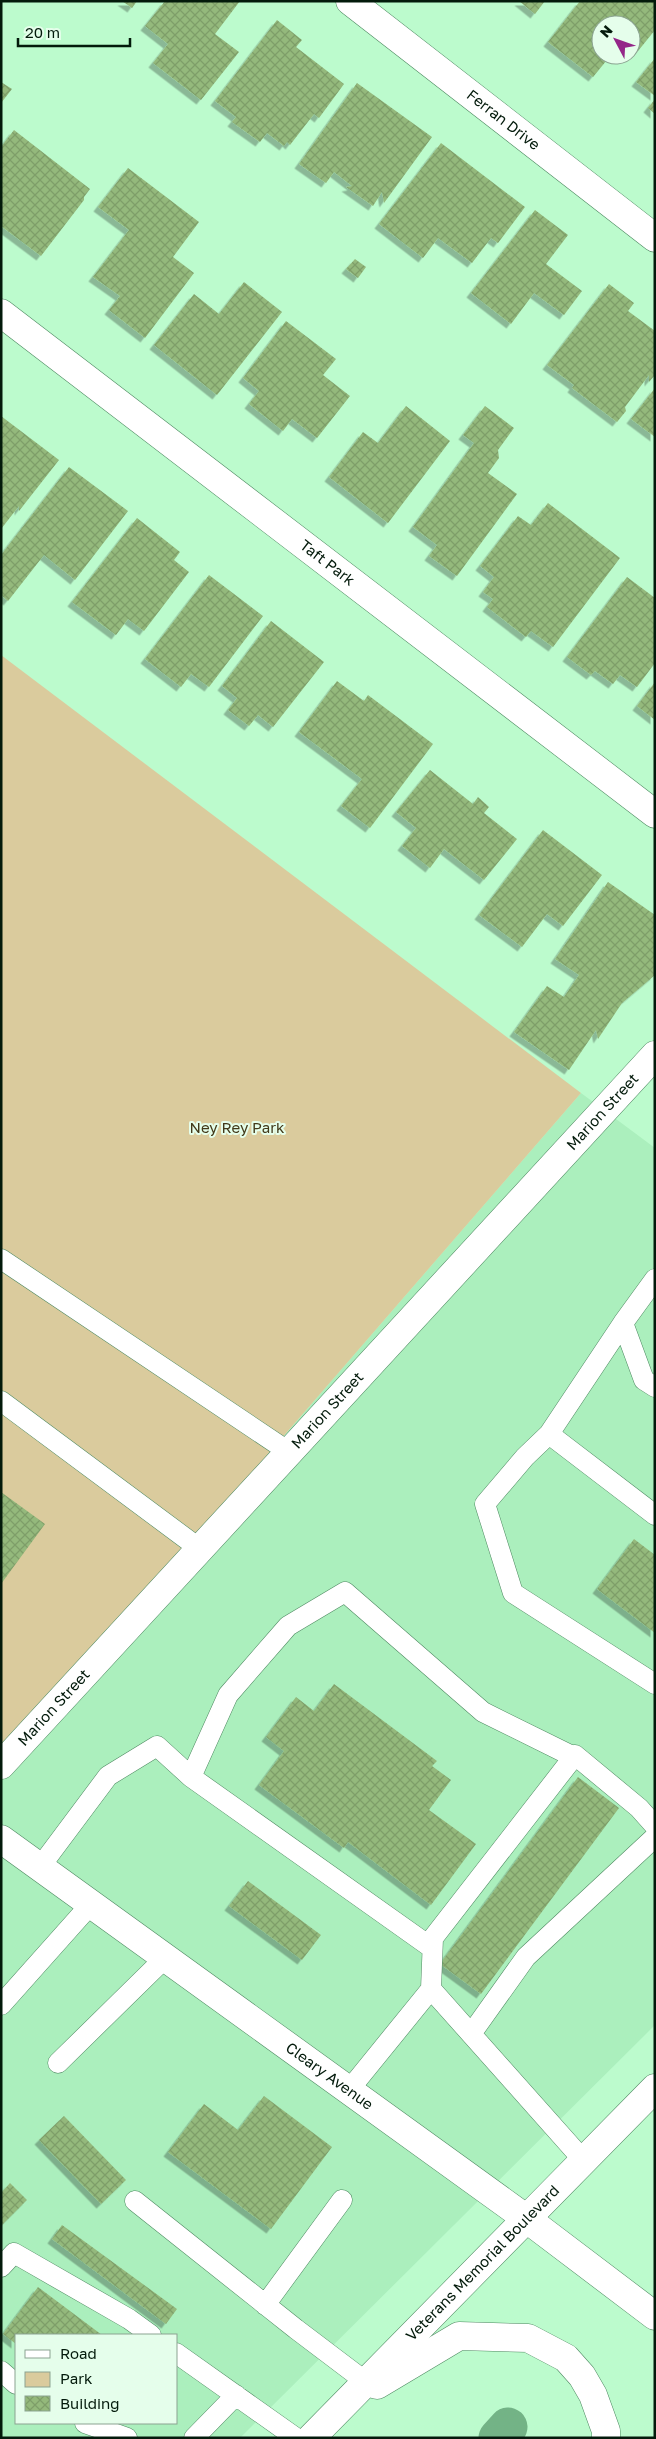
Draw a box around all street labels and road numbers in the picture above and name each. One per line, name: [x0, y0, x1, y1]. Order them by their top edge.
street label: Ferran Drive: [464, 85, 544, 153]
street label: Taft Park: [297, 535, 359, 589]
street label: Marion Street: [562, 1069, 642, 1153]
street label: Marion Street: [287, 1368, 367, 1452]
street label: Marion Street: [13, 1665, 93, 1749]
street label: Cleary Avenue: [283, 2038, 377, 2113]
street label: Veterans Memorial Boulevard: [402, 2181, 562, 2344]

